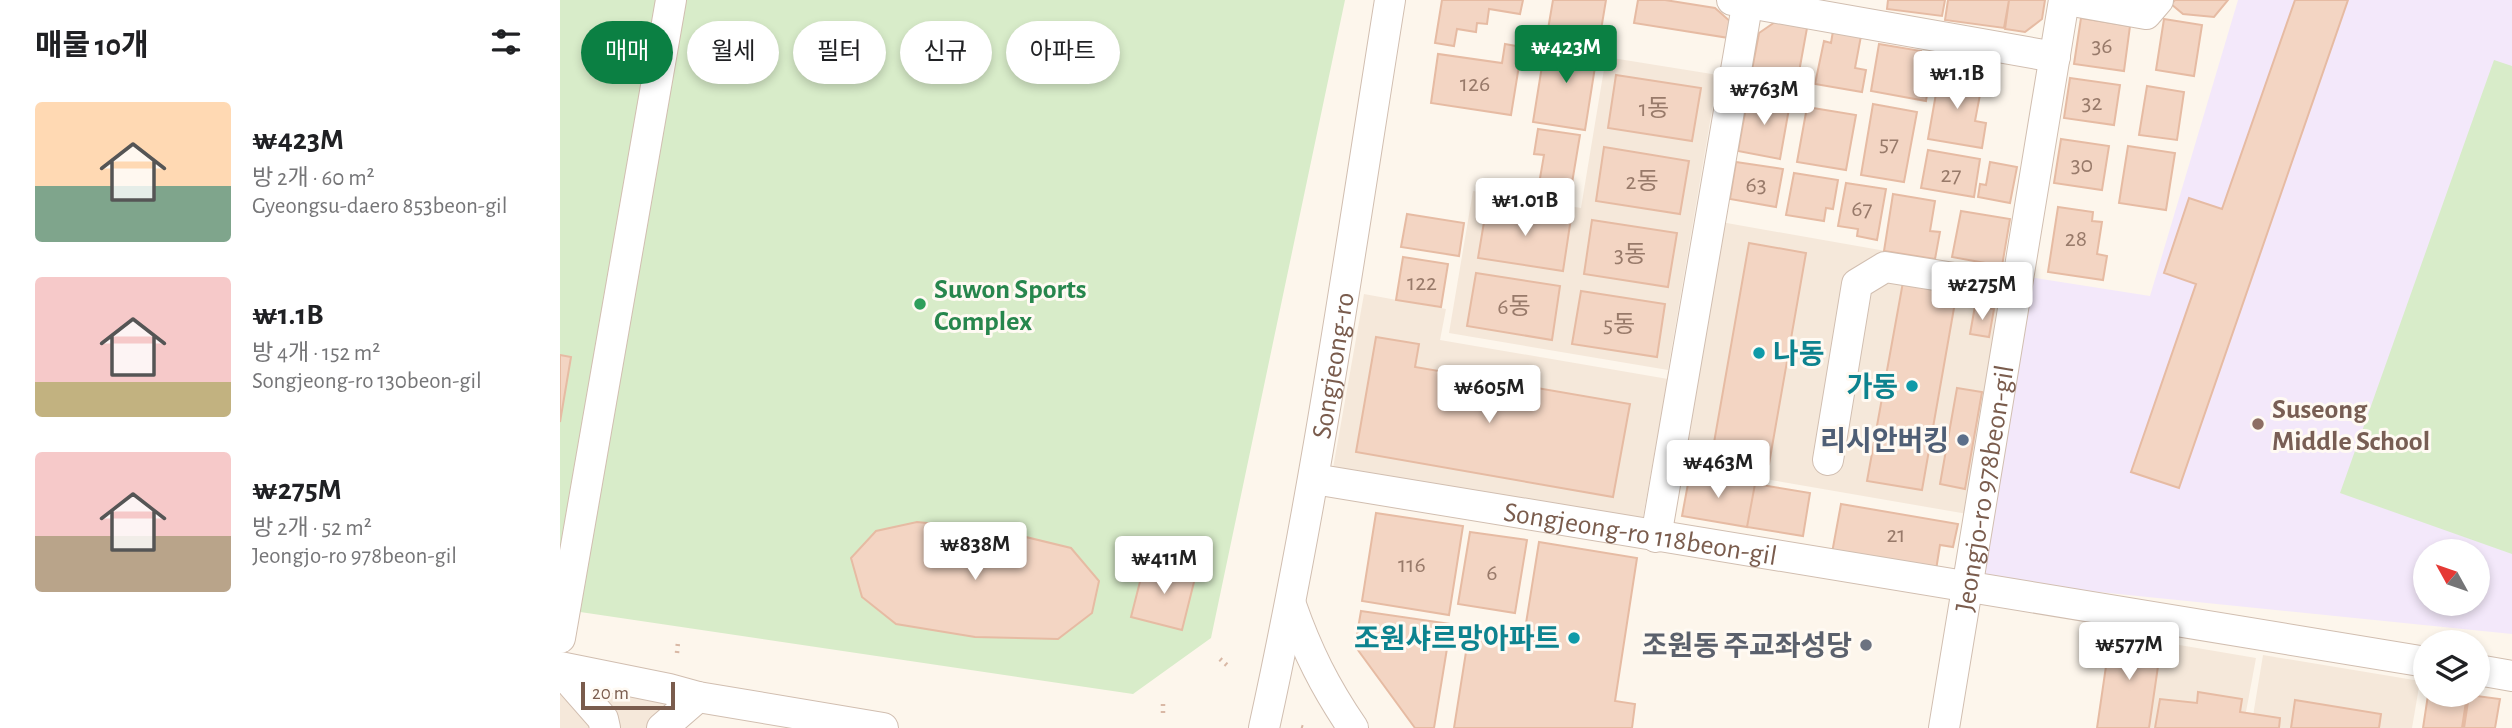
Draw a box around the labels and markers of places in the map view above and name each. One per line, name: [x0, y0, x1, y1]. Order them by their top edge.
pin: ₩423M: [1517, 25, 1615, 85]
pin: ₩1.1B: [1908, 52, 2006, 111]
pin: ₩763M: [1715, 68, 1813, 127]
pin: ₩1.01B: [1468, 178, 1582, 238]
pin: ₩275M: [1933, 262, 2031, 322]
place label: Suwon Sports Complex: [934, 276, 1086, 336]
marker: Suwon Sports Complex: [912, 296, 928, 312]
place label: 나동: [1773, 339, 1825, 369]
marker: 나동: [1751, 345, 1767, 361]
pin: ₩605M: [1440, 366, 1538, 425]
place label: 가동: [1846, 372, 1898, 402]
marker: 가동: [1904, 378, 1920, 394]
place label: Suseong Middle School: [2272, 396, 2430, 456]
marker: Suseong Middle School: [2250, 416, 2266, 432]
place label: 리시안버킹: [1820, 426, 1949, 456]
marker: 리시안버킹: [1955, 432, 1971, 448]
pin: ₩463M: [1669, 440, 1767, 500]
pin: ₩838M: [926, 522, 1024, 582]
pin: ₩411M: [1115, 536, 1213, 596]
pin: ₩577M: [2080, 622, 2178, 682]
place label: 조원샤르망아파트: [1354, 624, 1560, 654]
marker: 조원샤르망아파트: [1566, 630, 1582, 646]
place label: 조원동 주교좌성당: [1642, 631, 1852, 661]
marker: 조원동 주교좌성당: [1858, 637, 1874, 653]

